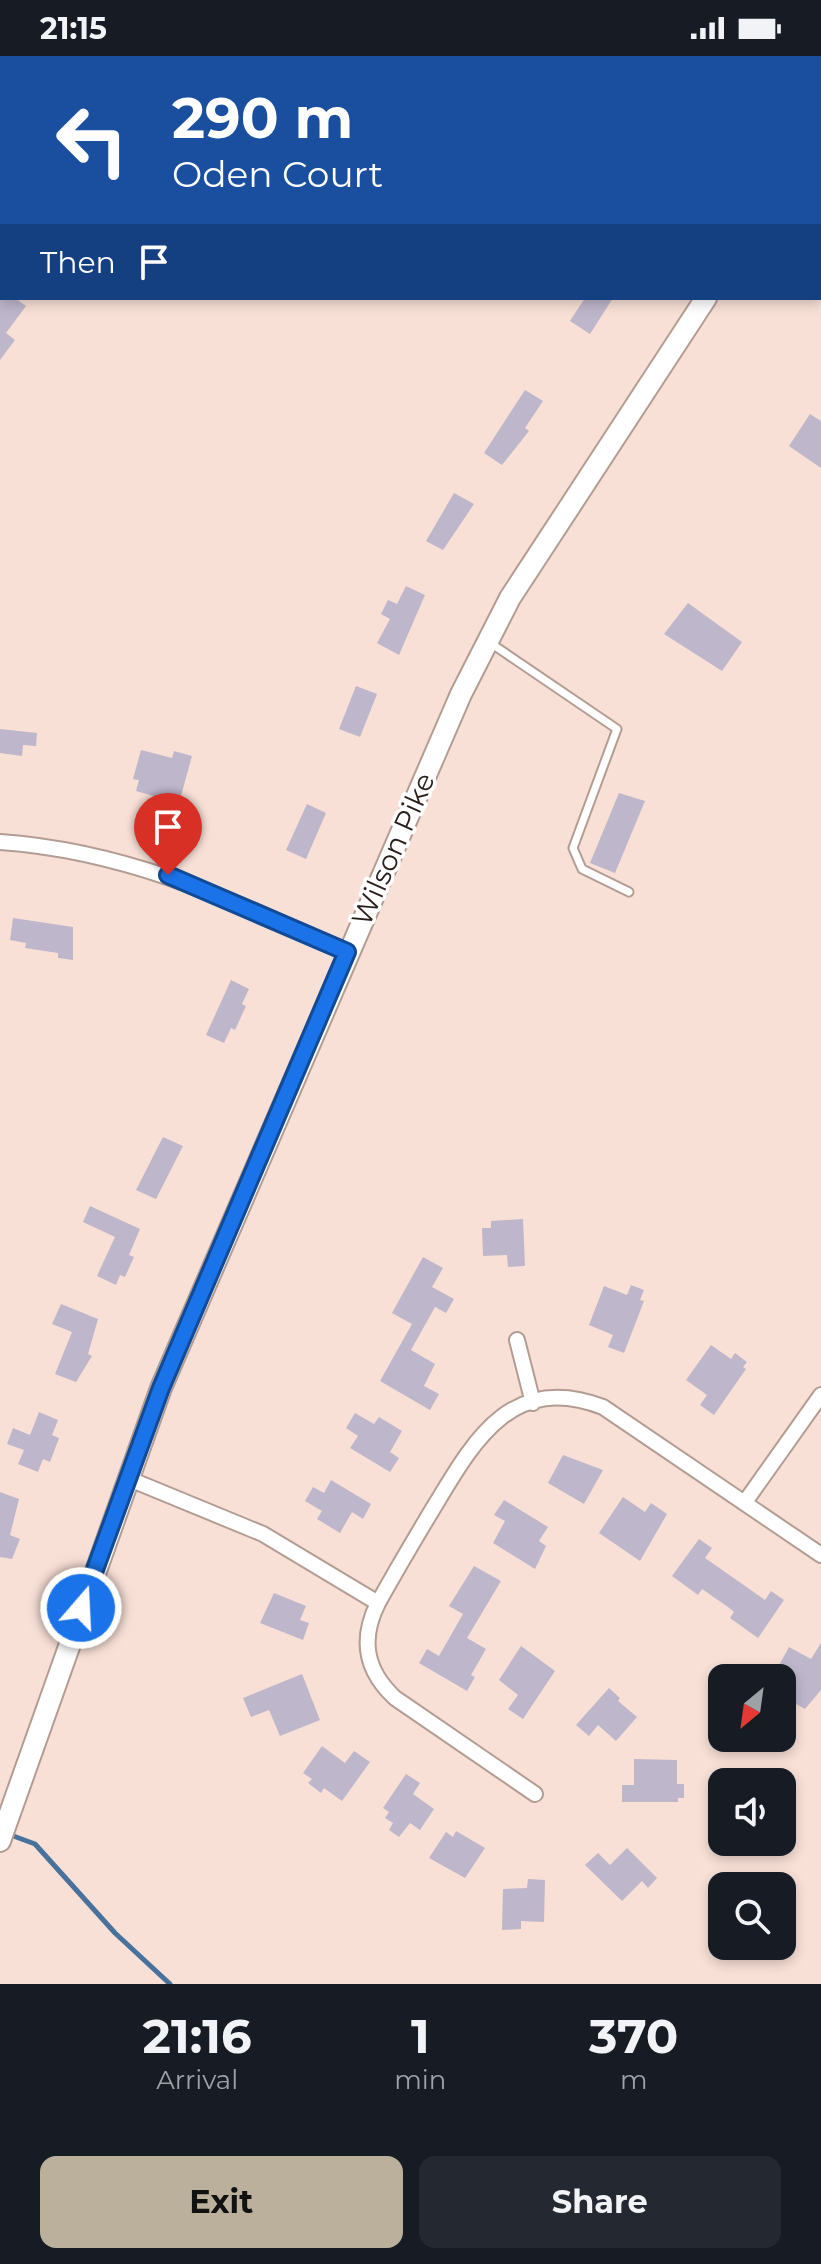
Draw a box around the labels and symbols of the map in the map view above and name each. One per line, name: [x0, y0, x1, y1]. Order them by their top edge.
street label: Wilson Pike: [344, 767, 442, 931]
pin: [134, 793, 202, 875]
position arrow: [39, 1566, 123, 1650]
north arrow: [708, 1664, 796, 1752]

